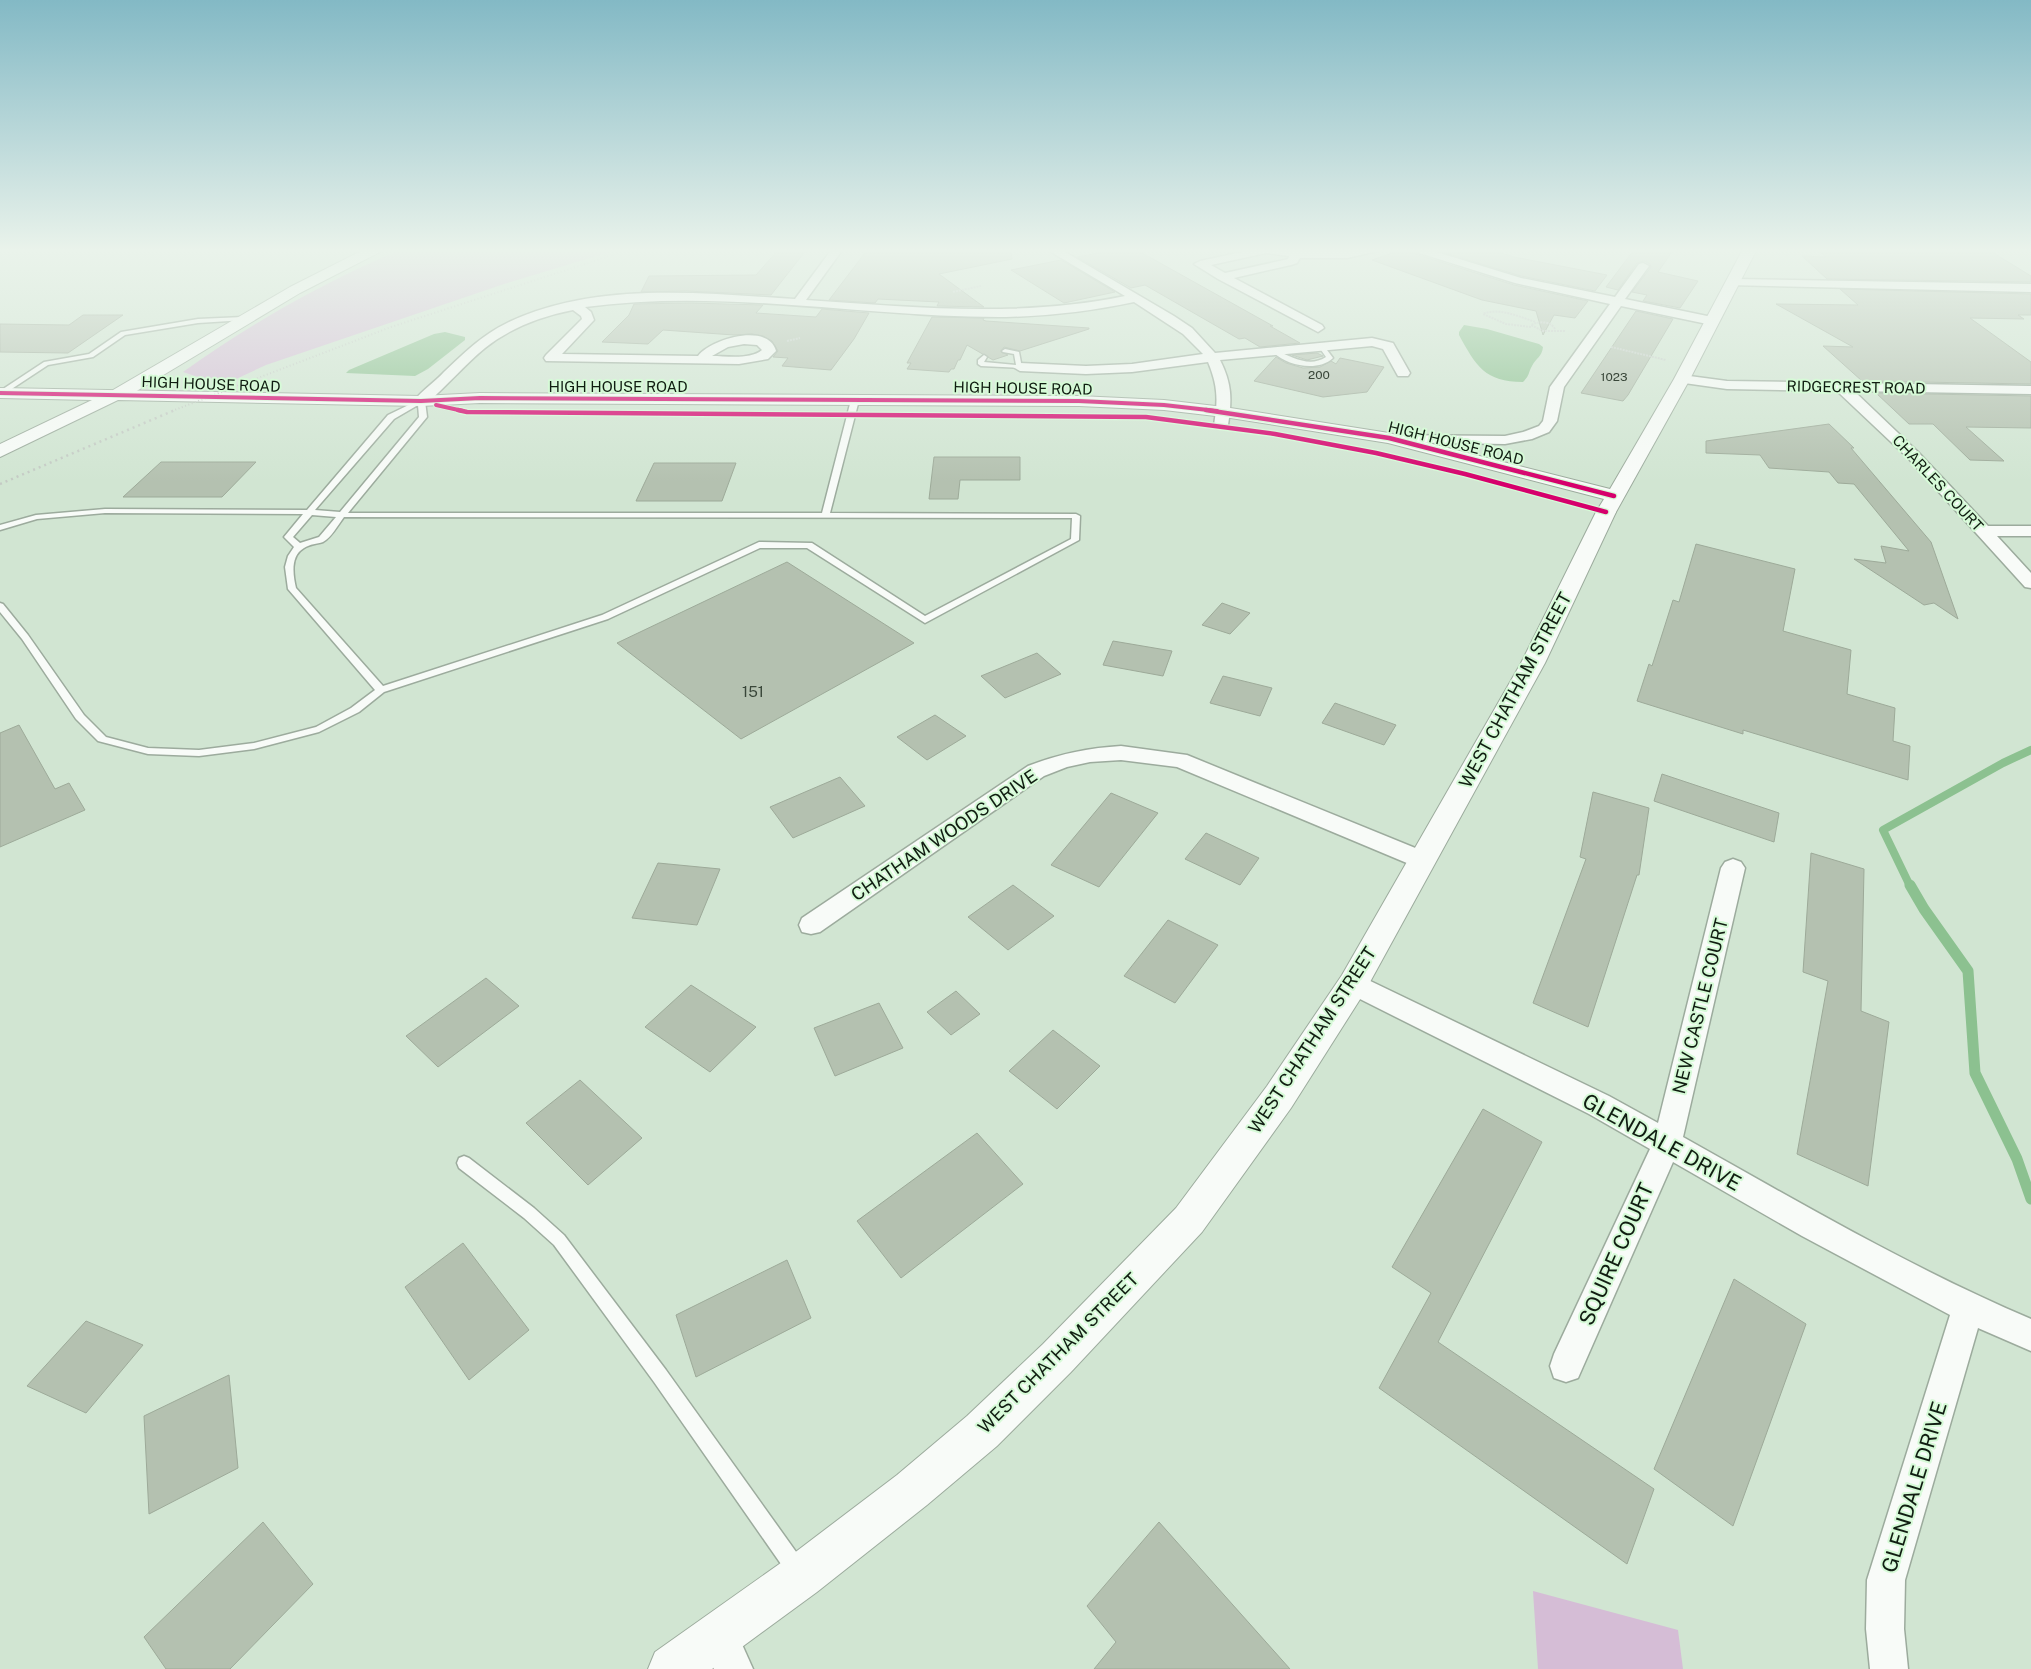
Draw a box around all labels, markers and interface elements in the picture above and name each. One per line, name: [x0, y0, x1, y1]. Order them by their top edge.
house number: 200: [1308, 368, 1330, 382]
house number: 1023: [1601, 370, 1627, 384]
street label: HIGH HOUSE ROAD: [141, 373, 281, 395]
street label: RIDGECREST ROAD: [1786, 377, 1926, 397]
street label: HIGH HOUSE ROAD: [548, 378, 688, 395]
street label: HIGH HOUSE ROAD: [953, 378, 1093, 398]
street label: HIGH HOUSE ROAD: [1386, 418, 1526, 468]
street label: CHARLES COURT: [1889, 432, 1987, 535]
street label: WEST CHATHAM STREET: [1455, 588, 1576, 791]
house number: 151: [742, 683, 764, 700]
street label: CHATHAM WOODS DRIVE: [847, 765, 1041, 905]
street label: NEW CASTLE COURT: [1668, 916, 1732, 1096]
street label: WEST CHATHAM STREET: [1244, 943, 1380, 1137]
street label: GLENDALE DRIVE: [1578, 1088, 1746, 1196]
street label: SQUIRE COURT: [1573, 1179, 1659, 1329]
street label: WEST CHATHAM STREET: [973, 1268, 1143, 1438]
street label: GLENDALE DRIVE: [1876, 1398, 1952, 1576]

